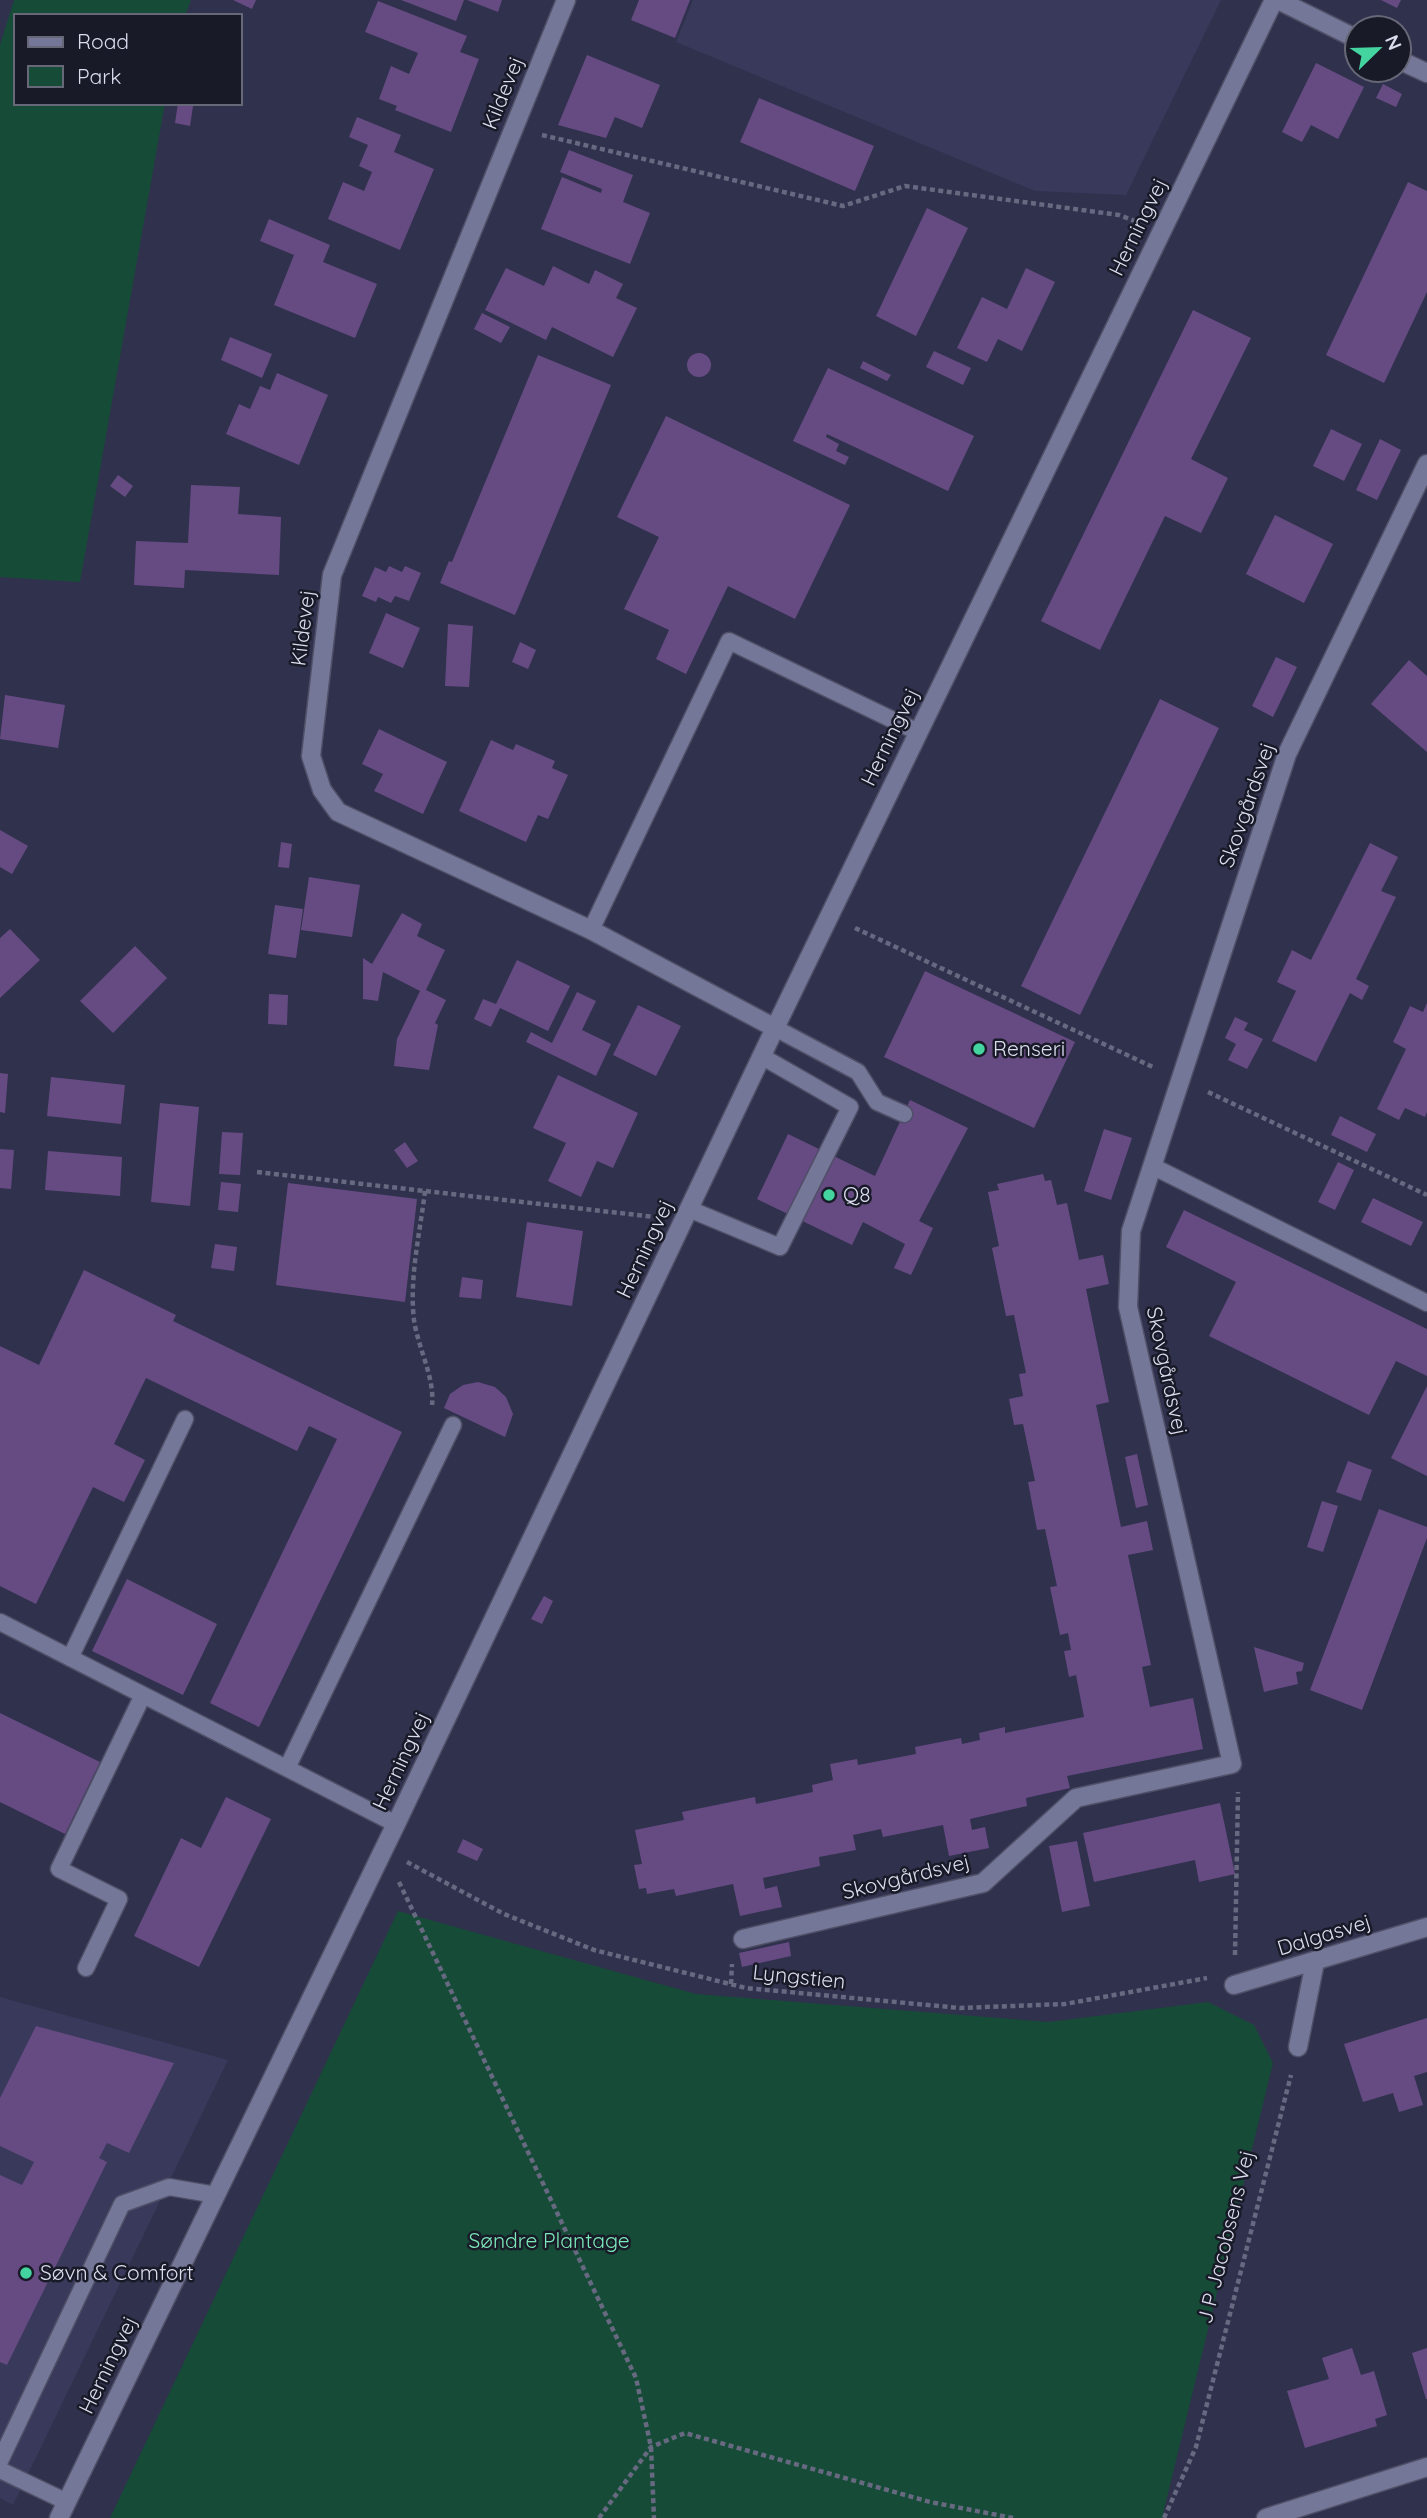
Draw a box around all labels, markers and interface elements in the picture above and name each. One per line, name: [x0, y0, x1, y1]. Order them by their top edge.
legend: [14, 14, 242, 105]
north arrow: [1343, 14, 1413, 84]
text: Road: [77, 28, 129, 54]
text: N: [1380, 31, 1407, 53]
street label: Kildevej: [476, 52, 528, 133]
text: Park: [77, 63, 121, 89]
street label: Herningvej: [1102, 173, 1172, 280]
street label: Kildevej: [284, 588, 320, 667]
street label: Herningvej: [854, 683, 924, 790]
street label: Skovgårdsvej: [1212, 739, 1280, 871]
place label: Renseri: [993, 1035, 1065, 1061]
marker: Renseri: [971, 1041, 987, 1057]
place label: Q8: [843, 1181, 871, 1207]
marker: Q8: [821, 1187, 837, 1203]
street label: Herningvej: [610, 1195, 678, 1302]
street label: Skovgårdsvej: [1142, 1304, 1194, 1437]
street label: Herningvej: [366, 1707, 434, 1814]
street label: Skovgårdsvej: [839, 1848, 972, 1904]
street label: Dalgasvej: [1274, 1907, 1374, 1961]
street label: Lyngstien: [751, 1958, 847, 1994]
street label: J P Jacobsens Vej: [1191, 2148, 1259, 2326]
park label: Søndre Plantage: [468, 2227, 630, 2253]
place label: Søvn & Comfort: [40, 2259, 194, 2285]
marker: Søvn & Comfort: [18, 2265, 34, 2281]
street label: Herningvej: [72, 2311, 142, 2418]

